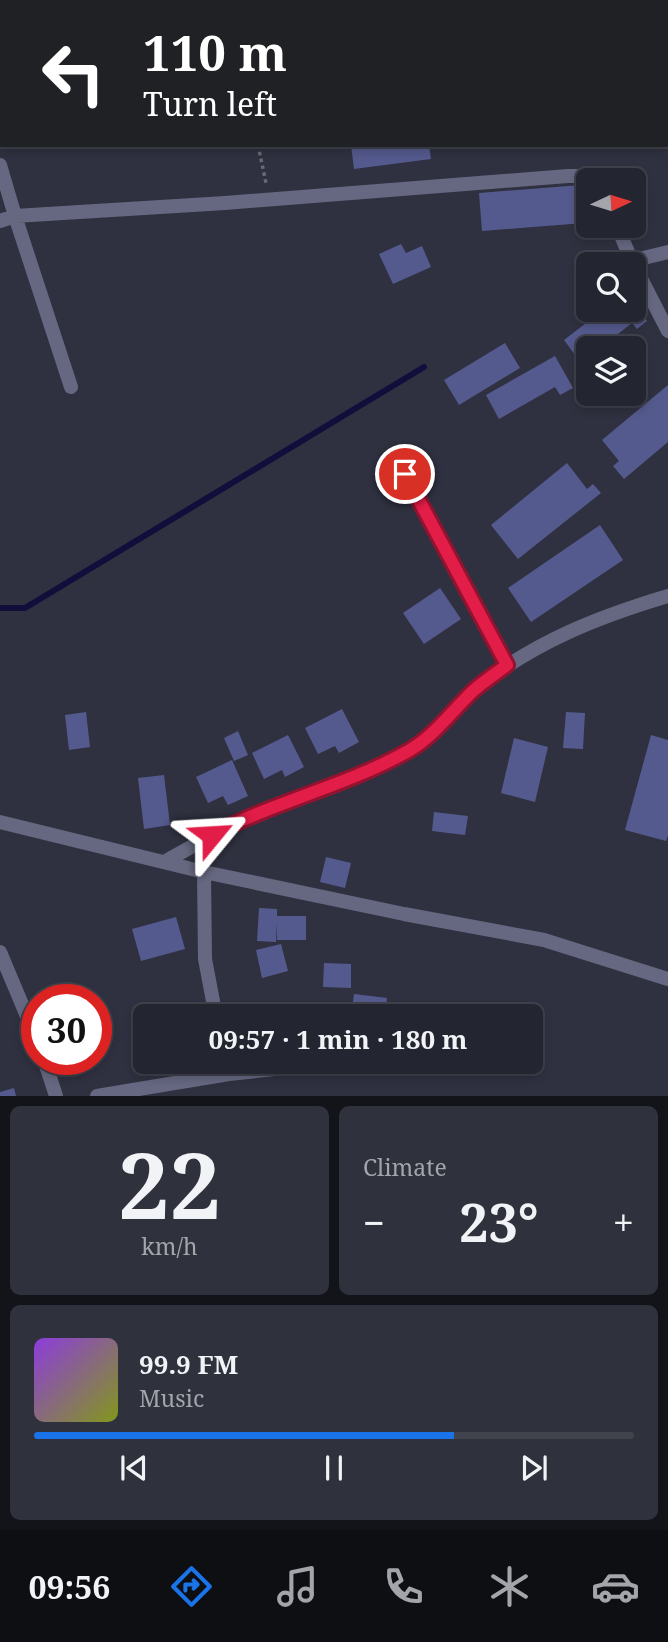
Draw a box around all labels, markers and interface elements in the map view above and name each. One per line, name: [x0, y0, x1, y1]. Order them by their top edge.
text: 110 m: [143, 19, 287, 85]
icon: left: [28, 28, 119, 119]
text: Turn left: [143, 82, 277, 125]
north arrow: [576, 168, 646, 238]
map controls: [576, 168, 646, 406]
button: search: [576, 252, 646, 322]
button: layers: [576, 336, 646, 406]
pin: [375, 444, 435, 504]
icon: arrive: [386, 455, 424, 493]
position arrow: [175, 798, 249, 872]
speed limit sign: 30: [21, 984, 112, 1075]
text: 09:57 · 1 min · 180 m: [208, 1021, 468, 1057]
text: 22: [118, 1122, 221, 1246]
text: Climate: [363, 1151, 447, 1183]
text: 23°: [459, 1186, 539, 1257]
text: −: [363, 1196, 385, 1248]
text: +: [613, 1196, 634, 1248]
text: km/h: [141, 1230, 198, 1262]
text: 99.9 FM: [139, 1346, 238, 1382]
text: Music: [139, 1382, 204, 1414]
icon: previous: [115, 1449, 153, 1487]
icon: pause: [315, 1449, 353, 1487]
icon: next: [515, 1449, 553, 1487]
icon: directions: [167, 1562, 216, 1611]
icon: music: [273, 1562, 322, 1611]
icon: phone: [379, 1562, 428, 1611]
icon: climate: [485, 1562, 534, 1611]
icon: car: [591, 1562, 640, 1611]
text: 09:56: [28, 1565, 110, 1608]

